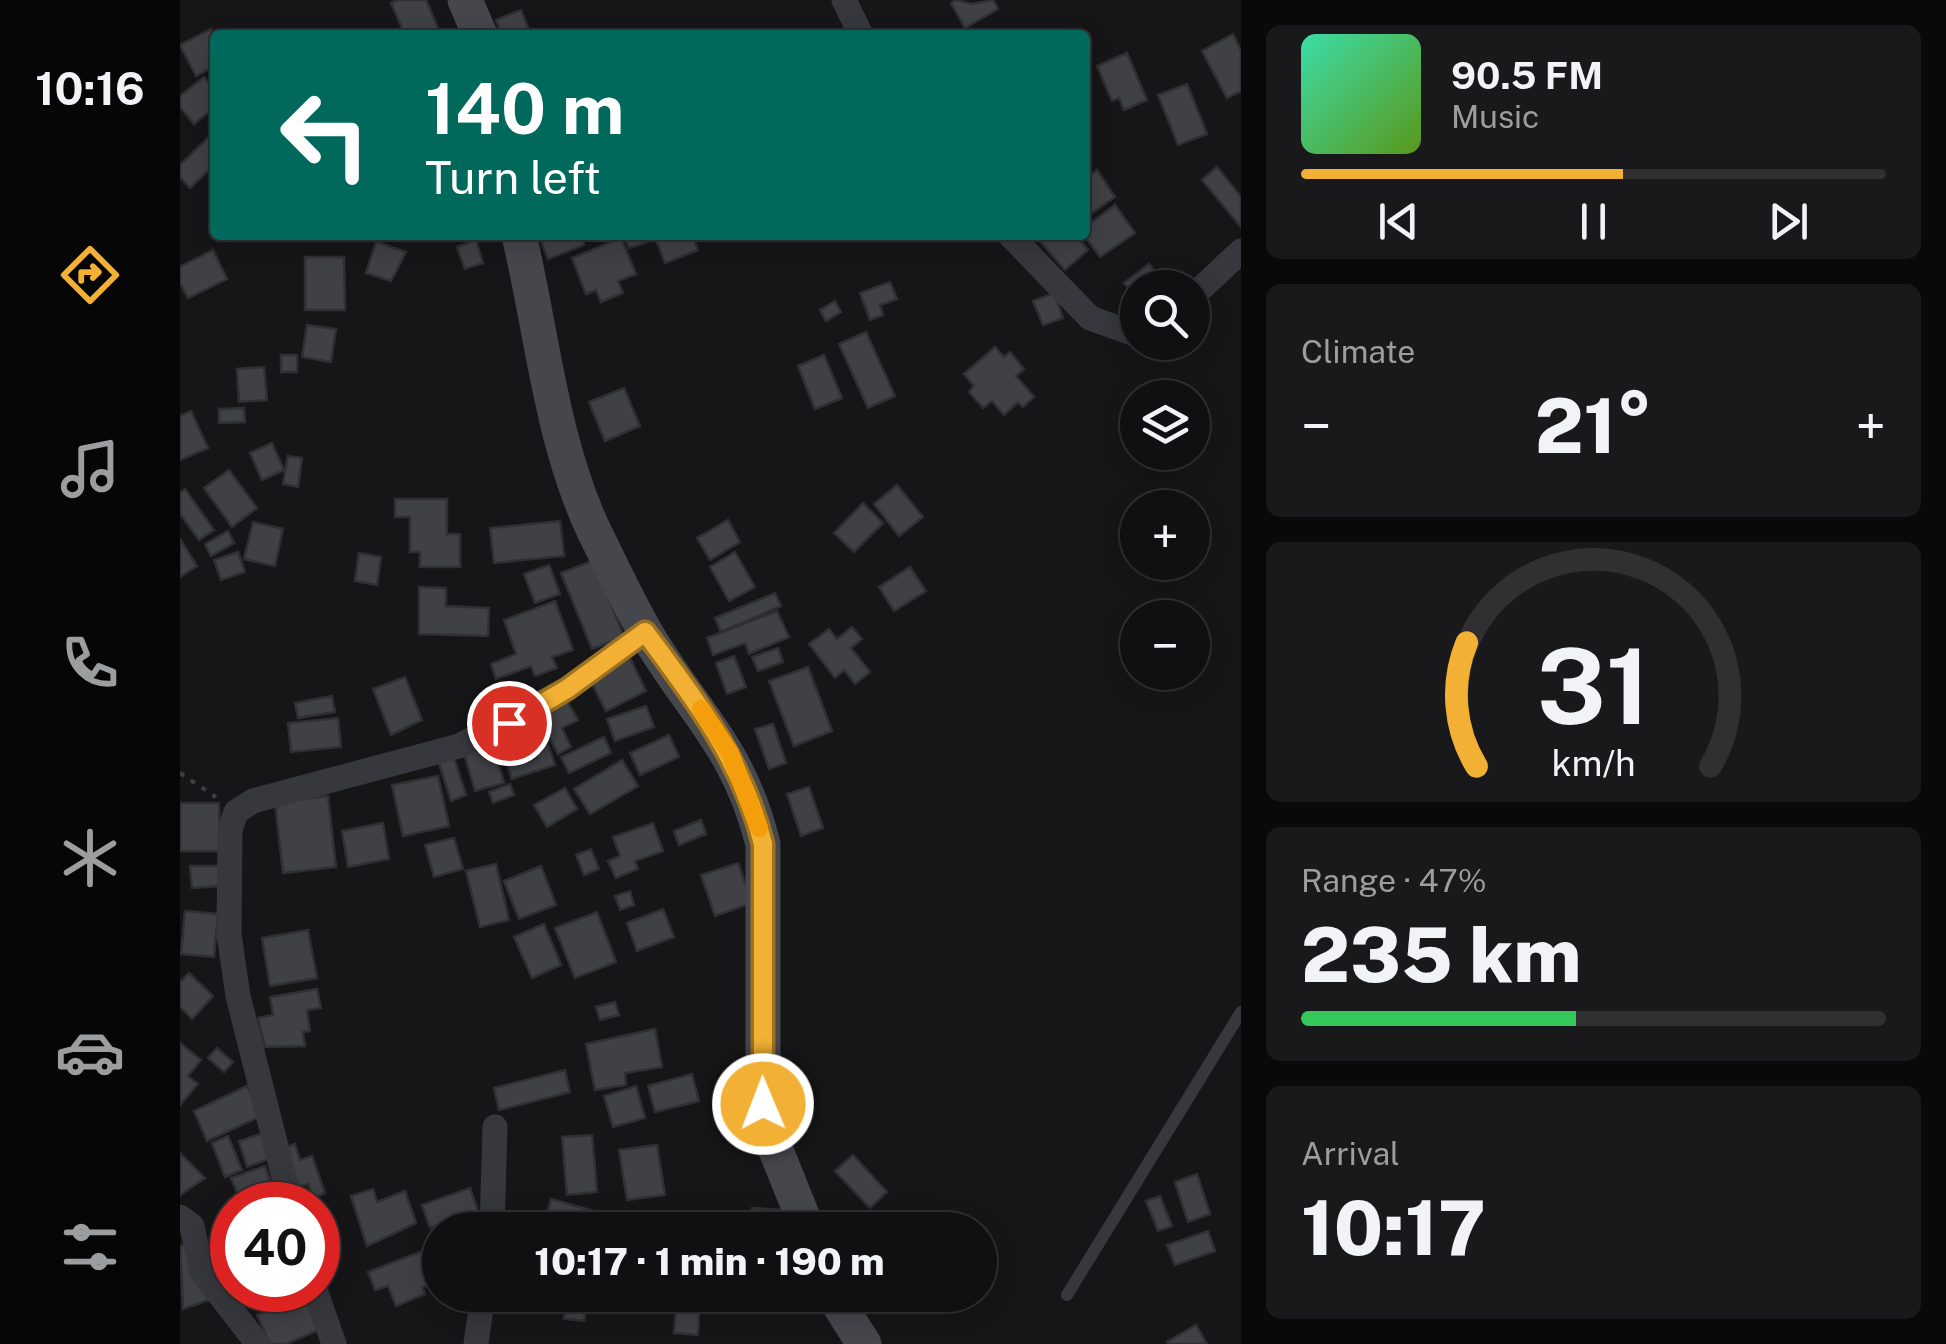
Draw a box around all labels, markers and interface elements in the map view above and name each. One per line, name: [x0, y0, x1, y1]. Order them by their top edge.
text: 90.5 FM: [1451, 53, 1603, 98]
text: 10:16: [35, 62, 145, 115]
text: 140 m: [425, 67, 624, 150]
icon: left: [260, 70, 390, 200]
text: Music: [1451, 98, 1539, 135]
text: Turn left: [425, 151, 601, 204]
icon: previous: [1371, 194, 1426, 249]
icon: pause: [1566, 194, 1621, 249]
icon: next: [1761, 194, 1816, 249]
icon: directions: [55, 240, 125, 310]
map controls: [1120, 270, 1210, 690]
button: search: [1120, 270, 1210, 360]
text: Climate: [1301, 333, 1415, 370]
button: layers: [1120, 380, 1210, 470]
text: 21°: [1535, 382, 1652, 470]
text: −: [1301, 394, 1332, 458]
text: +: [1856, 394, 1886, 458]
icon: music: [55, 434, 125, 504]
button: +: [1120, 490, 1210, 580]
button: −: [1120, 600, 1210, 690]
text: 31: [1537, 625, 1650, 747]
icon: phone: [55, 628, 125, 698]
pin: [467, 681, 552, 766]
icon: arrive: [482, 696, 537, 751]
text: km/h: [1551, 742, 1636, 784]
icon: climate: [55, 823, 125, 893]
text: Range · 47%: [1301, 862, 1487, 899]
text: 235 km: [1301, 911, 1581, 999]
icon: car: [55, 1017, 125, 1087]
position arrow: [711, 1052, 815, 1156]
text: Arrival: [1301, 1135, 1400, 1172]
speed limit sign: 40: [210, 1182, 340, 1312]
text: 10:17: [1301, 1184, 1486, 1272]
icon: filters: [55, 1212, 125, 1282]
text: 10:17 · 1 min · 190 m: [534, 1239, 885, 1284]

